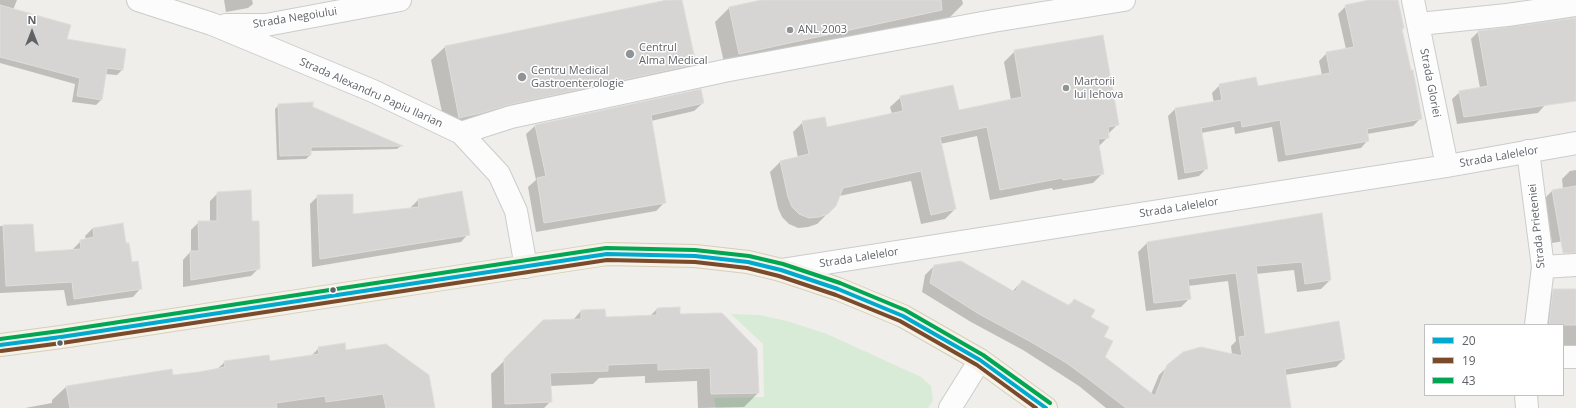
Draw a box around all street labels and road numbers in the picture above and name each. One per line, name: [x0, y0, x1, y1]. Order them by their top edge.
street label: Strada Negoiului: [252, 5, 338, 31]
street label: Strada Gloriei: [1417, 47, 1443, 119]
street label: Strada Alexandru Papiu Ilarian: [297, 55, 445, 131]
street label: Strada Lalelelor: [1459, 144, 1539, 170]
street label: Strada Prieteniei: [1526, 183, 1548, 269]
street label: Strada Lalelelor: [1139, 195, 1219, 221]
street label: Strada Lalelelor: [819, 245, 899, 271]

